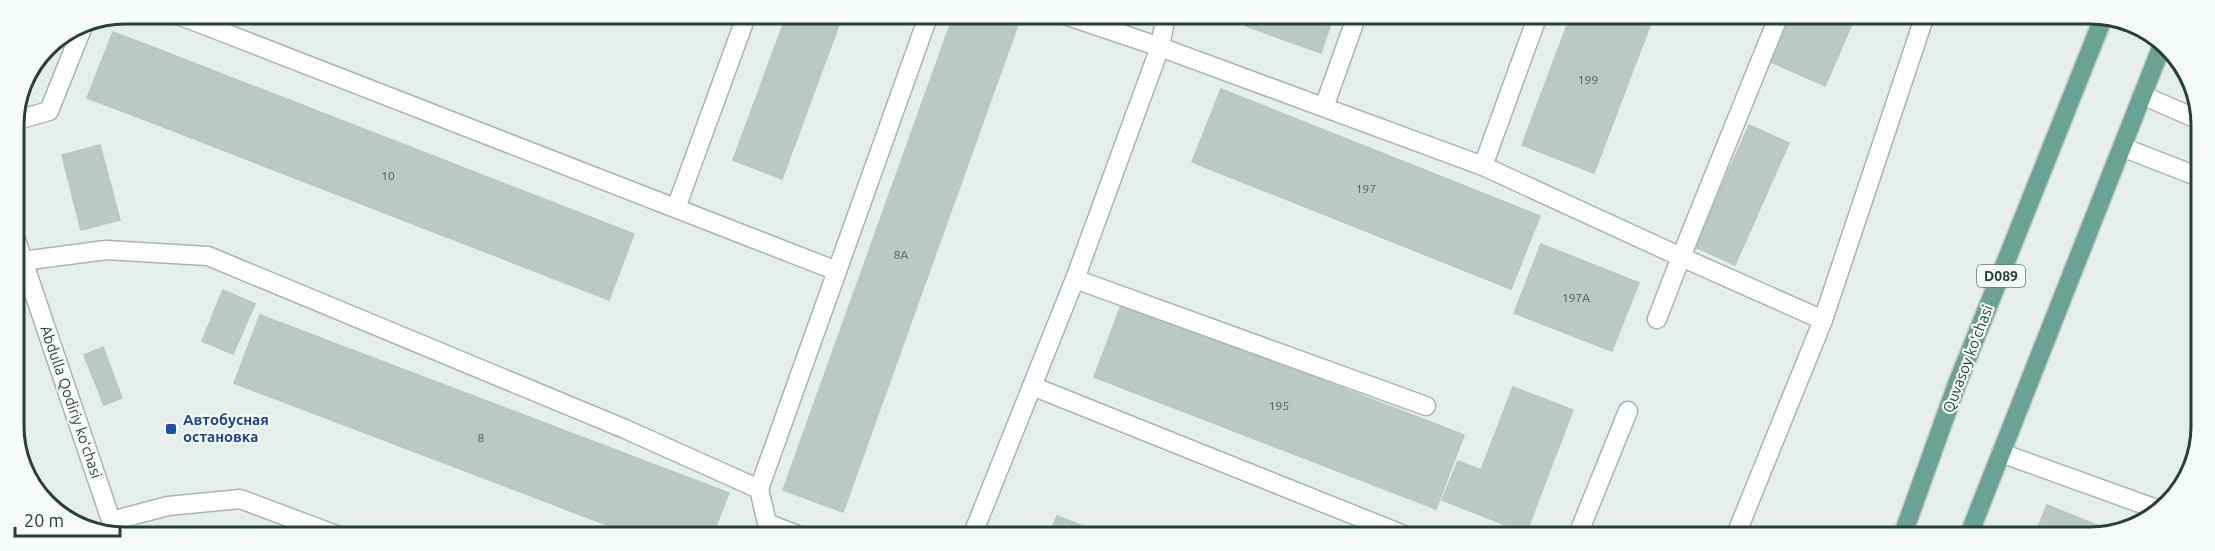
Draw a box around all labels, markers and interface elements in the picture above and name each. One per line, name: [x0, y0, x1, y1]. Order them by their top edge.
house number: 199: [1578, 73, 1598, 86]
house number: 10: [381, 169, 395, 182]
house number: 197: [1356, 182, 1376, 195]
house number: 8А: [894, 248, 908, 261]
road number: D089: [1977, 265, 2025, 287]
house number: 197A: [1562, 291, 1590, 304]
street label: Quvasoy koʻchasi: [1939, 303, 1996, 415]
street label: Abdulla Qodiriy koʻchasi: [37, 323, 106, 480]
house number: 195: [1269, 399, 1289, 412]
place label: Автобусная остановка: [183, 411, 269, 445]
marker: Автобусная остановка: [164, 422, 178, 436]
house number: 8: [478, 431, 485, 444]
scale bar: [15, 500, 120, 538]
text: 20 m: [24, 510, 64, 530]

